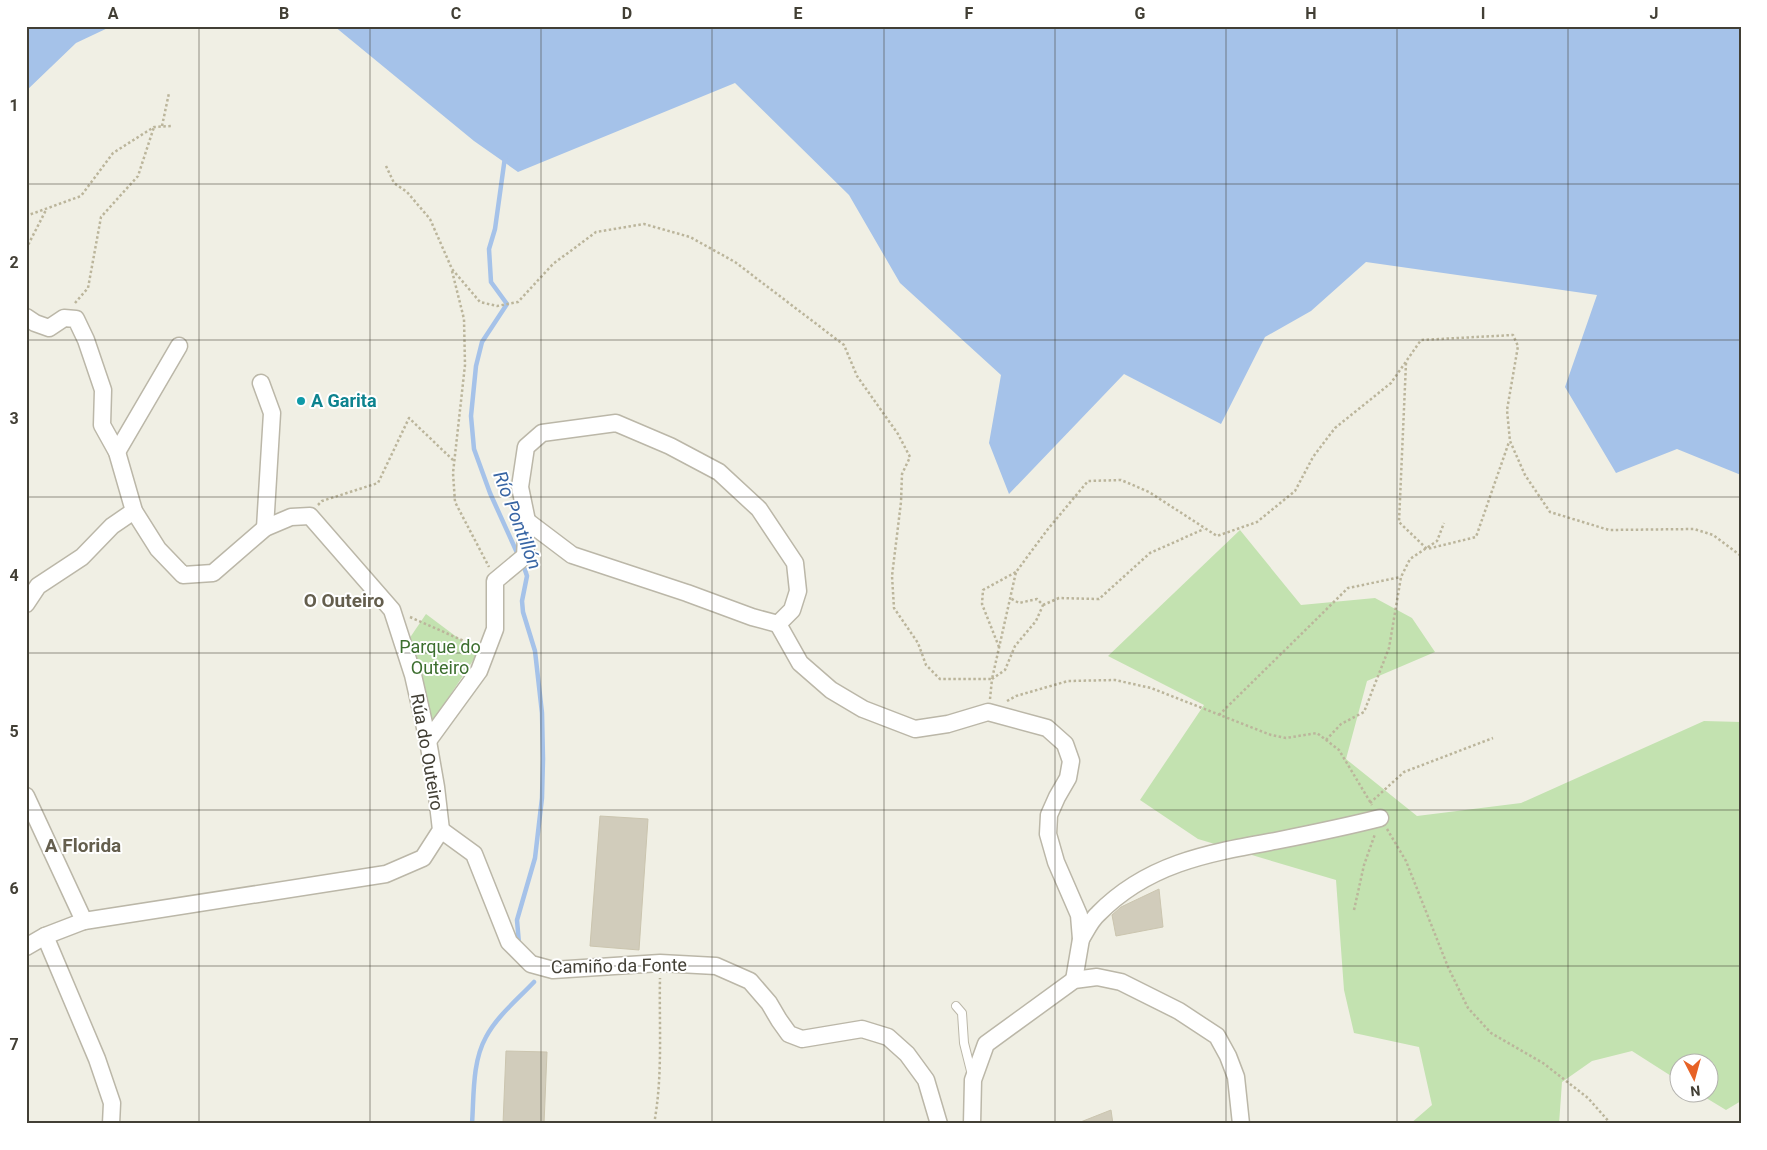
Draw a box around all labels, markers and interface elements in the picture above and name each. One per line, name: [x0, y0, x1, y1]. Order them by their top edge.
text: A: [108, 4, 119, 23]
text: B: [279, 4, 289, 23]
text: C: [451, 4, 461, 23]
text: D: [622, 4, 632, 23]
text: E: [794, 4, 803, 23]
text: F: [965, 4, 974, 23]
text: G: [1135, 4, 1146, 23]
text: H: [1305, 4, 1317, 23]
text: I: [1481, 4, 1485, 23]
text: J: [1650, 4, 1658, 23]
text: 1: [9, 96, 19, 115]
text: 2: [9, 253, 19, 272]
place label: A Garita: [311, 390, 377, 411]
marker: A Garita: [295, 395, 307, 407]
text: 3: [9, 409, 19, 428]
water label: Río Pontillón: [488, 468, 547, 573]
text: 4: [9, 566, 19, 585]
district label: O Outeiro: [304, 589, 385, 612]
park label: Parque do Outeiro: [399, 636, 481, 678]
street label: Rúa do Outeiro: [407, 692, 448, 812]
text: 5: [9, 722, 19, 741]
district label: A Florida: [45, 834, 121, 857]
text: 6: [9, 879, 19, 898]
street label: Camiño da Fonte: [551, 954, 687, 977]
text: 7: [9, 1035, 19, 1054]
north arrow: [1670, 1052, 1720, 1102]
text: N: [1690, 1082, 1701, 1099]

